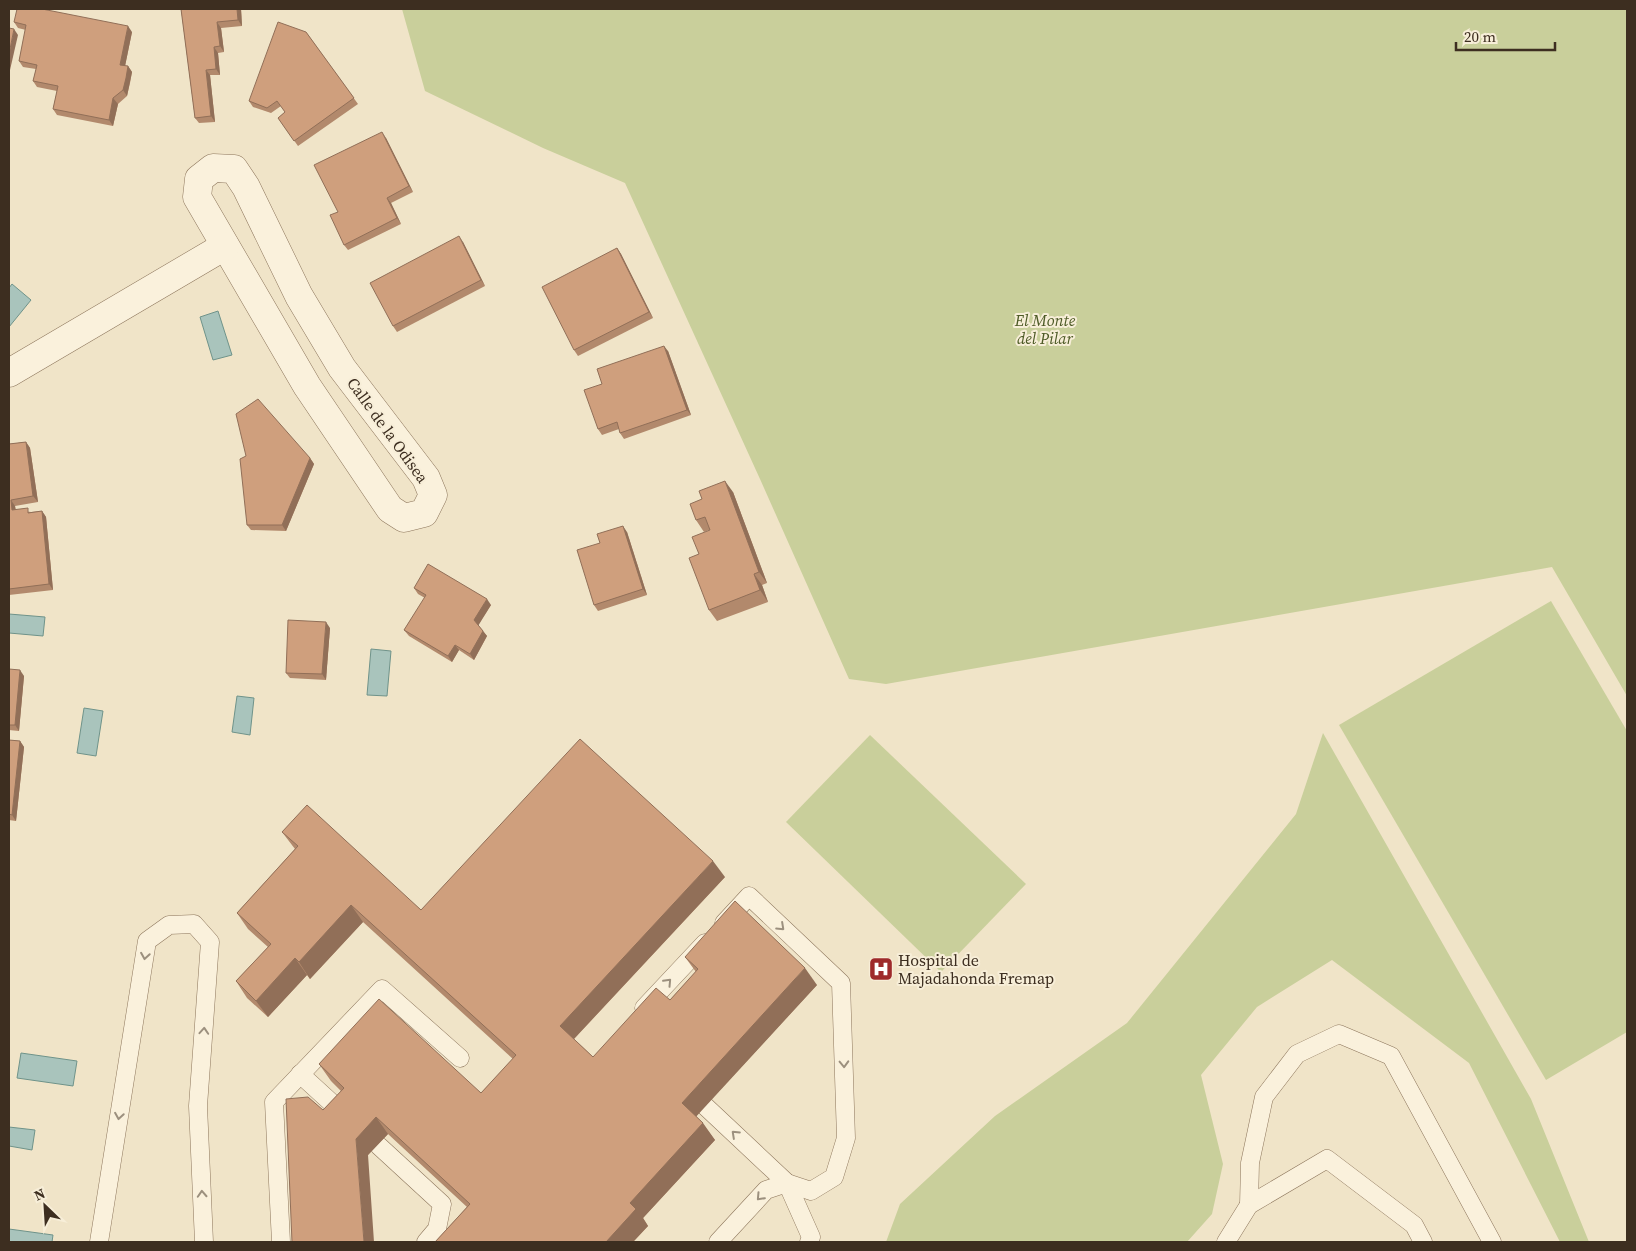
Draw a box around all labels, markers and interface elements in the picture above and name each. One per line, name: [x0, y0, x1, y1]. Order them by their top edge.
scale bar: [1456, 20, 1555, 52]
text: 20 m: [1464, 26, 1496, 47]
park label: El Monte del Pilar: [1014, 309, 1076, 349]
street label: Calle de la Odisea: [342, 373, 434, 488]
one-way arrow: [776, 921, 785, 930]
place label: Hospital de Majadahonda Fremap: [898, 949, 1054, 989]
one-way arrow: [141, 951, 151, 960]
hospital icon: Hospital de Majadahonda Fremap: [868, 956, 894, 982]
one-way arrow: [662, 979, 671, 988]
one-way arrow: [198, 1027, 209, 1035]
one-way arrow: [838, 1060, 849, 1068]
one-way arrow: [115, 1112, 125, 1120]
one-way arrow: [732, 1131, 741, 1140]
north arrow: [20, 1181, 70, 1231]
text: N: [31, 1183, 48, 1205]
one-way arrow: [197, 1189, 208, 1197]
one-way arrow: [757, 1191, 766, 1200]

